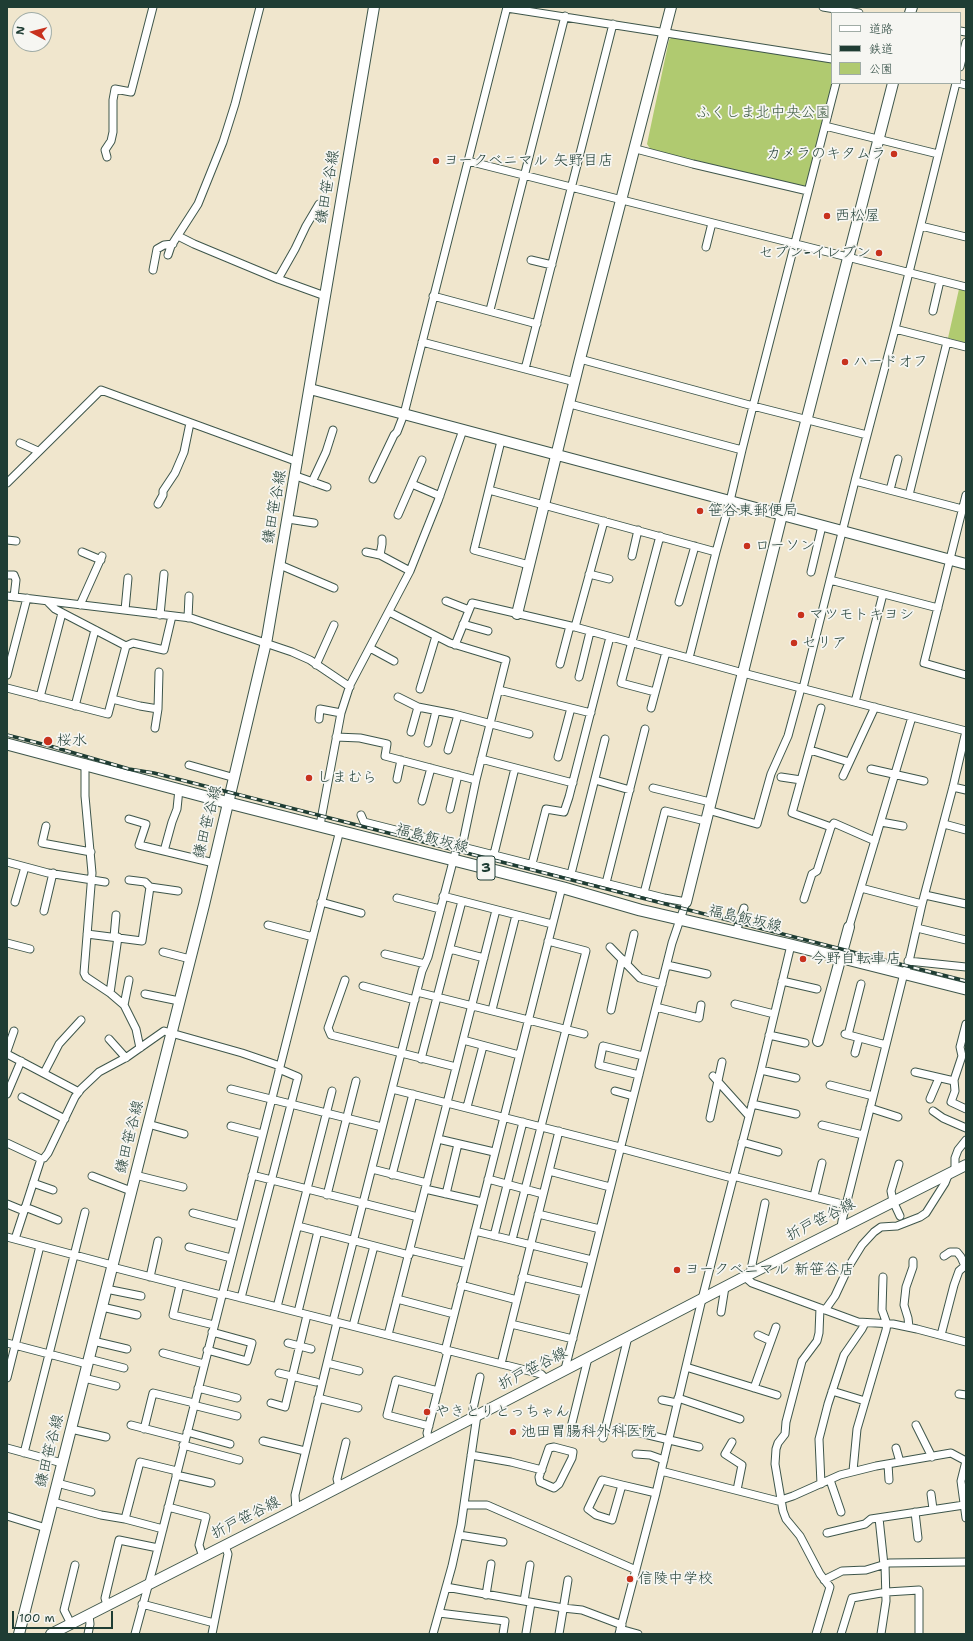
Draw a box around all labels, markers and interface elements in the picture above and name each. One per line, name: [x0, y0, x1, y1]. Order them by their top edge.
north arrow: [12, 12, 52, 52]
legend: [831, 12, 961, 84]
text: 道路: [869, 21, 893, 37]
text: N: [13, 25, 29, 36]
text: 鉄道: [869, 41, 893, 57]
text: 公園: [869, 61, 893, 77]
park label: ふくしま北中央公園: [696, 104, 830, 122]
place label: カメラのキタムラ: [766, 145, 886, 163]
street label: 鎌田笹谷線: [313, 149, 343, 225]
marker: カメラのキタムラ: [889, 149, 899, 159]
place label: ヨークベニマル 矢野目店: [444, 152, 613, 170]
marker: ヨークベニマル 矢野目店: [431, 156, 441, 166]
place label: 西松屋: [835, 207, 880, 225]
marker: 西松屋: [822, 211, 832, 221]
place label: セブン-イレブン: [759, 244, 871, 262]
marker: セブン-イレブン: [874, 248, 884, 258]
place label: ハードオフ: [853, 353, 928, 371]
marker: ハードオフ: [840, 357, 850, 367]
street label: 鎌田笹谷線: [260, 469, 290, 545]
place label: 笹谷東郵便局: [708, 502, 798, 520]
marker: 笹谷東郵便局: [695, 506, 705, 516]
place label: ローソン: [755, 537, 815, 555]
marker: ローソン: [742, 541, 752, 551]
place label: マツモトキヨシ: [809, 606, 914, 624]
marker: マツモトキヨシ: [796, 610, 806, 620]
place label: セリア: [802, 634, 847, 652]
marker: セリア: [789, 638, 799, 648]
place label: 桜水: [57, 732, 87, 750]
marker: 桜水: [42, 735, 54, 747]
place label: しまむら: [317, 769, 377, 787]
marker: しまむら: [304, 773, 314, 783]
street label: 鎌田笹谷線: [190, 783, 226, 861]
street label: 福島飯坂線: [393, 821, 471, 857]
road number: 3: [477, 856, 495, 880]
street label: 福島飯坂線: [706, 902, 784, 936]
place label: 今野自転車店: [811, 950, 901, 968]
marker: 今野自転車店: [798, 954, 808, 964]
street label: 鎌田笹谷線: [112, 1098, 148, 1176]
street label: 折戸笹谷線: [784, 1195, 858, 1245]
place label: ヨークベニマル 新笹谷店: [685, 1261, 854, 1279]
marker: ヨークベニマル 新笹谷店: [672, 1265, 682, 1275]
street label: 折戸笹谷線: [496, 1344, 570, 1394]
place label: やきとりとっちゃん: [435, 1403, 570, 1421]
marker: やきとりとっちゃん: [422, 1407, 432, 1417]
street label: 鎌田笹谷線: [32, 1412, 68, 1490]
place label: 池田胃腸科外科医院: [521, 1423, 656, 1441]
marker: 池田胃腸科外科医院: [508, 1427, 518, 1437]
street label: 折戸笹谷線: [209, 1493, 283, 1543]
place label: 信陵中学校: [638, 1570, 713, 1588]
marker: 信陵中学校: [625, 1574, 635, 1584]
scale bar: [14, 1603, 115, 1629]
text: 100 m: [19, 1610, 55, 1626]

